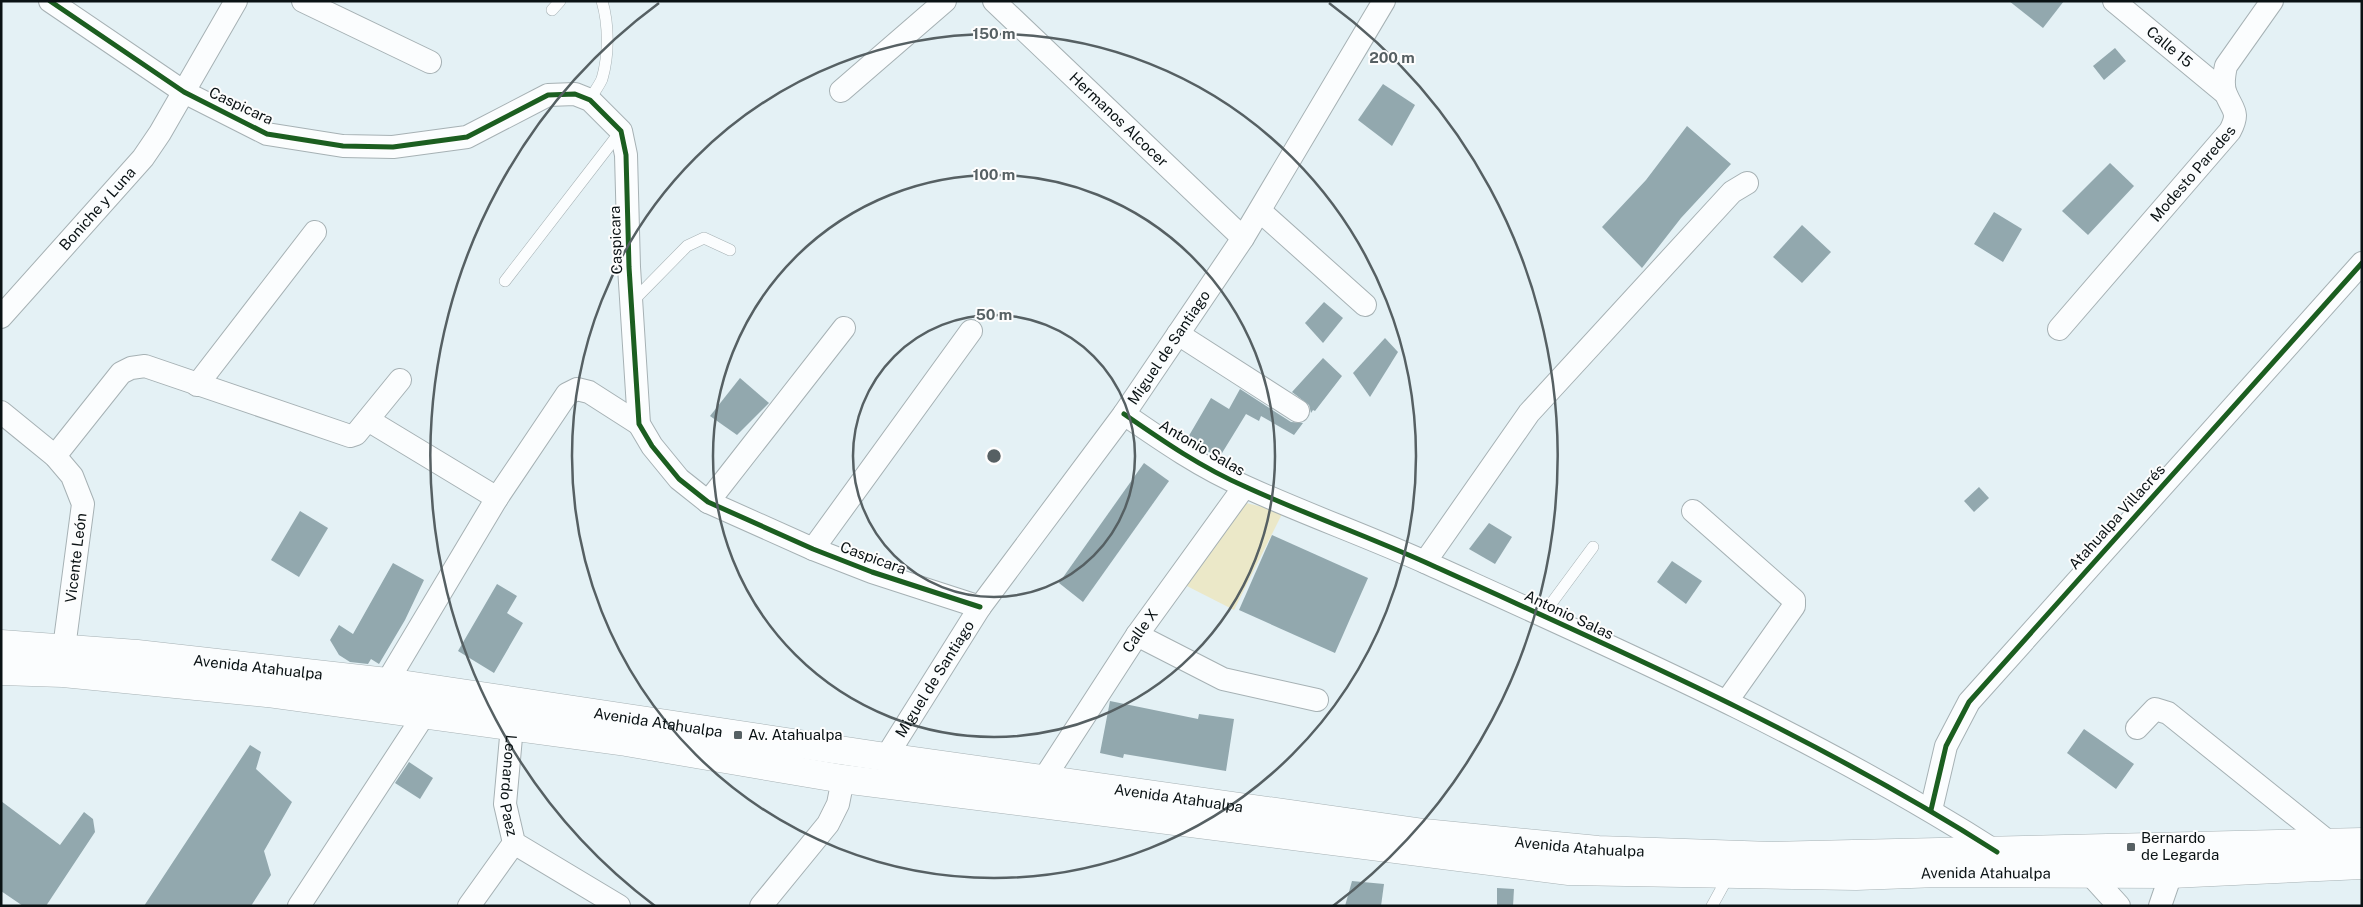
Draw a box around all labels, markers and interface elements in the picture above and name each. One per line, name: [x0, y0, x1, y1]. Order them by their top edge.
street label: Calle 15: [2143, 23, 2196, 71]
text: 150 m: [972, 25, 1016, 42]
text: 200 m: [1369, 49, 1415, 66]
street label: Hermanos Alcocer: [1066, 69, 1172, 170]
street label: Caspicara: [206, 83, 276, 128]
street label: Modesto Paredes: [2147, 123, 2239, 225]
street label: Boniche y Luna: [56, 163, 139, 254]
text: 100 m: [973, 166, 1015, 183]
street label: Caspicara: [606, 205, 625, 275]
street label: Miguel de Santiago: [1124, 287, 1213, 408]
text: 50 m: [976, 306, 1012, 323]
street label: Antonio Salas: [1156, 416, 1248, 479]
centre of rings: [985, 447, 1003, 465]
street label: Atahualpa Villacrés: [2065, 461, 2168, 573]
street label: Vicente León: [62, 512, 89, 604]
street label: Caspicara: [838, 538, 908, 577]
street label: Antonio Salas: [1522, 587, 1616, 643]
street label: Calle X: [1119, 605, 1161, 656]
street label: Miguel de Santiago: [892, 617, 977, 740]
street label: Avenida Atahualpa: [192, 651, 324, 683]
street label: Avenida Atahualpa: [592, 704, 724, 740]
place label: Av. Atahualpa: [748, 726, 843, 743]
marker: Av. Atahualpa: [732, 729, 744, 741]
street label: Leonardo Paez: [497, 734, 521, 838]
street label: Avenida Atahualpa: [1113, 780, 1244, 815]
place label: Bernardo de Legarda: [2141, 829, 2219, 863]
street label: Avenida Atahualpa: [1514, 833, 1645, 860]
marker: Bernardo de Legarda: [2125, 841, 2137, 853]
street label: Avenida Atahualpa: [1920, 864, 2051, 882]

